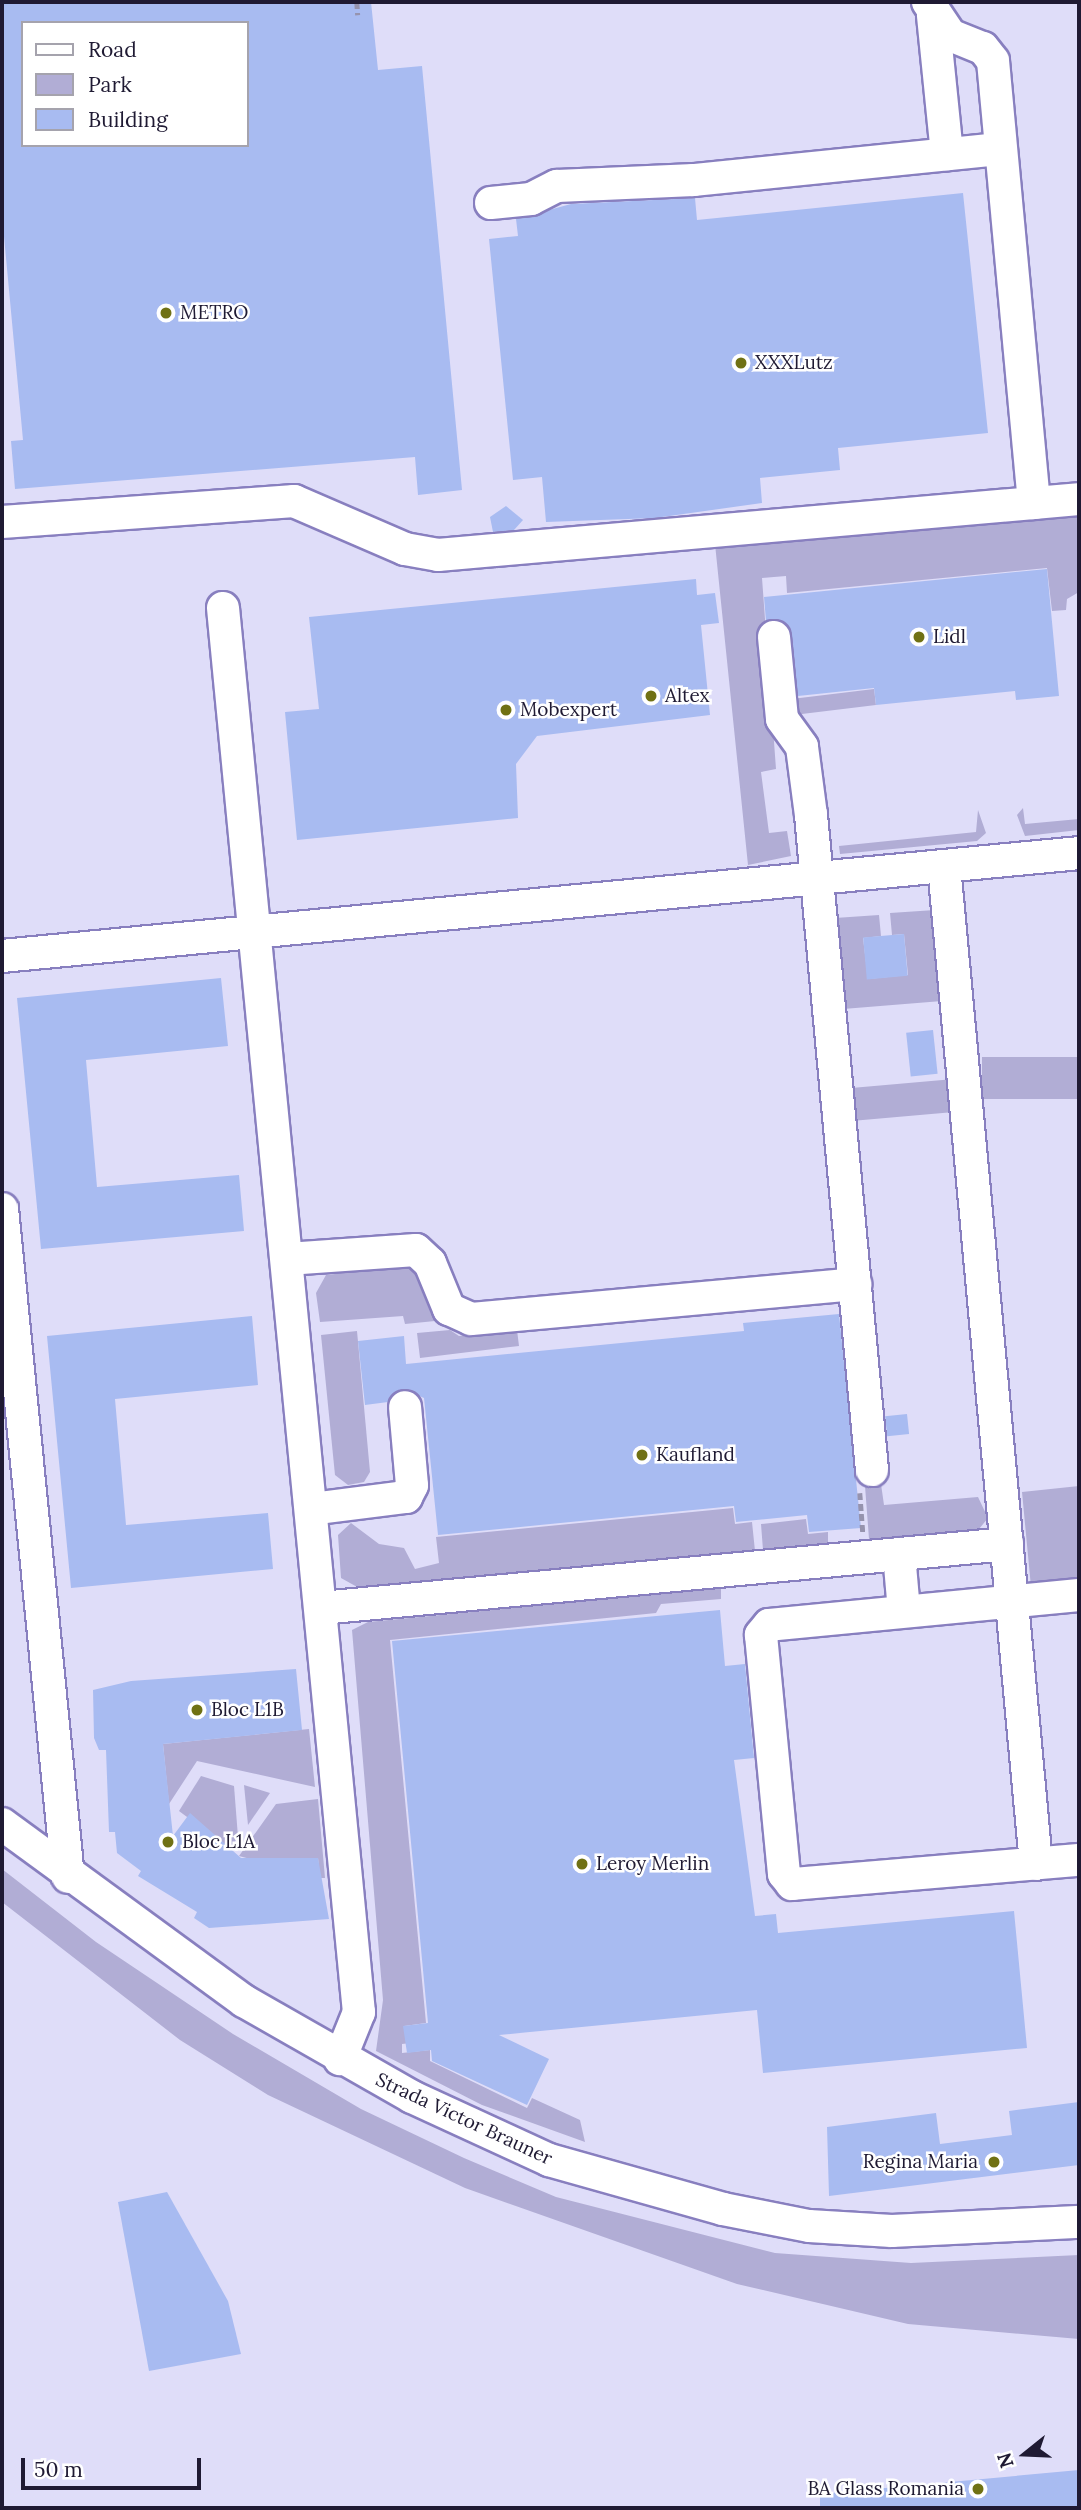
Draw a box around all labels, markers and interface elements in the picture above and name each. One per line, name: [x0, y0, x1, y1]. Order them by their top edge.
legend: [21, 21, 248, 147]
text: Road: [88, 36, 137, 63]
text: Park: [88, 71, 132, 98]
text: Building: [88, 106, 168, 133]
place label: METRO: [180, 302, 248, 324]
marker: METRO: [158, 305, 174, 321]
place label: XXXLutz: [755, 352, 833, 374]
marker: XXXLutz: [733, 355, 749, 371]
place label: Lidl: [933, 626, 966, 648]
marker: Lidl: [911, 629, 927, 645]
place label: Altex: [665, 685, 710, 707]
marker: Altex: [643, 688, 659, 704]
place label: Mobexpert: [520, 699, 617, 721]
marker: Mobexpert: [498, 702, 514, 718]
place label: Kaufland: [656, 1444, 735, 1466]
marker: Kaufland: [634, 1447, 650, 1463]
place label: Bloc L1B: [211, 1699, 284, 1721]
marker: Bloc L1B: [189, 1702, 205, 1718]
place label: Bloc L1A: [182, 1831, 255, 1853]
marker: Bloc L1A: [160, 1834, 176, 1850]
place label: Leroy Merlin: [596, 1853, 709, 1875]
marker: Leroy Merlin: [574, 1856, 590, 1872]
street label: Strada Victor Brauner: [372, 2068, 556, 2170]
place label: Regina Maria: [863, 2151, 978, 2173]
marker: Regina Maria: [984, 2152, 1004, 2172]
north arrow: [990, 2419, 1060, 2489]
scale bar: [24, 2444, 205, 2488]
text: N: [991, 2450, 1019, 2471]
text: 50 m: [34, 2456, 83, 2483]
place label: BA Glass Romania: [807, 2478, 964, 2500]
marker: BA Glass Romania: [970, 2481, 986, 2497]

